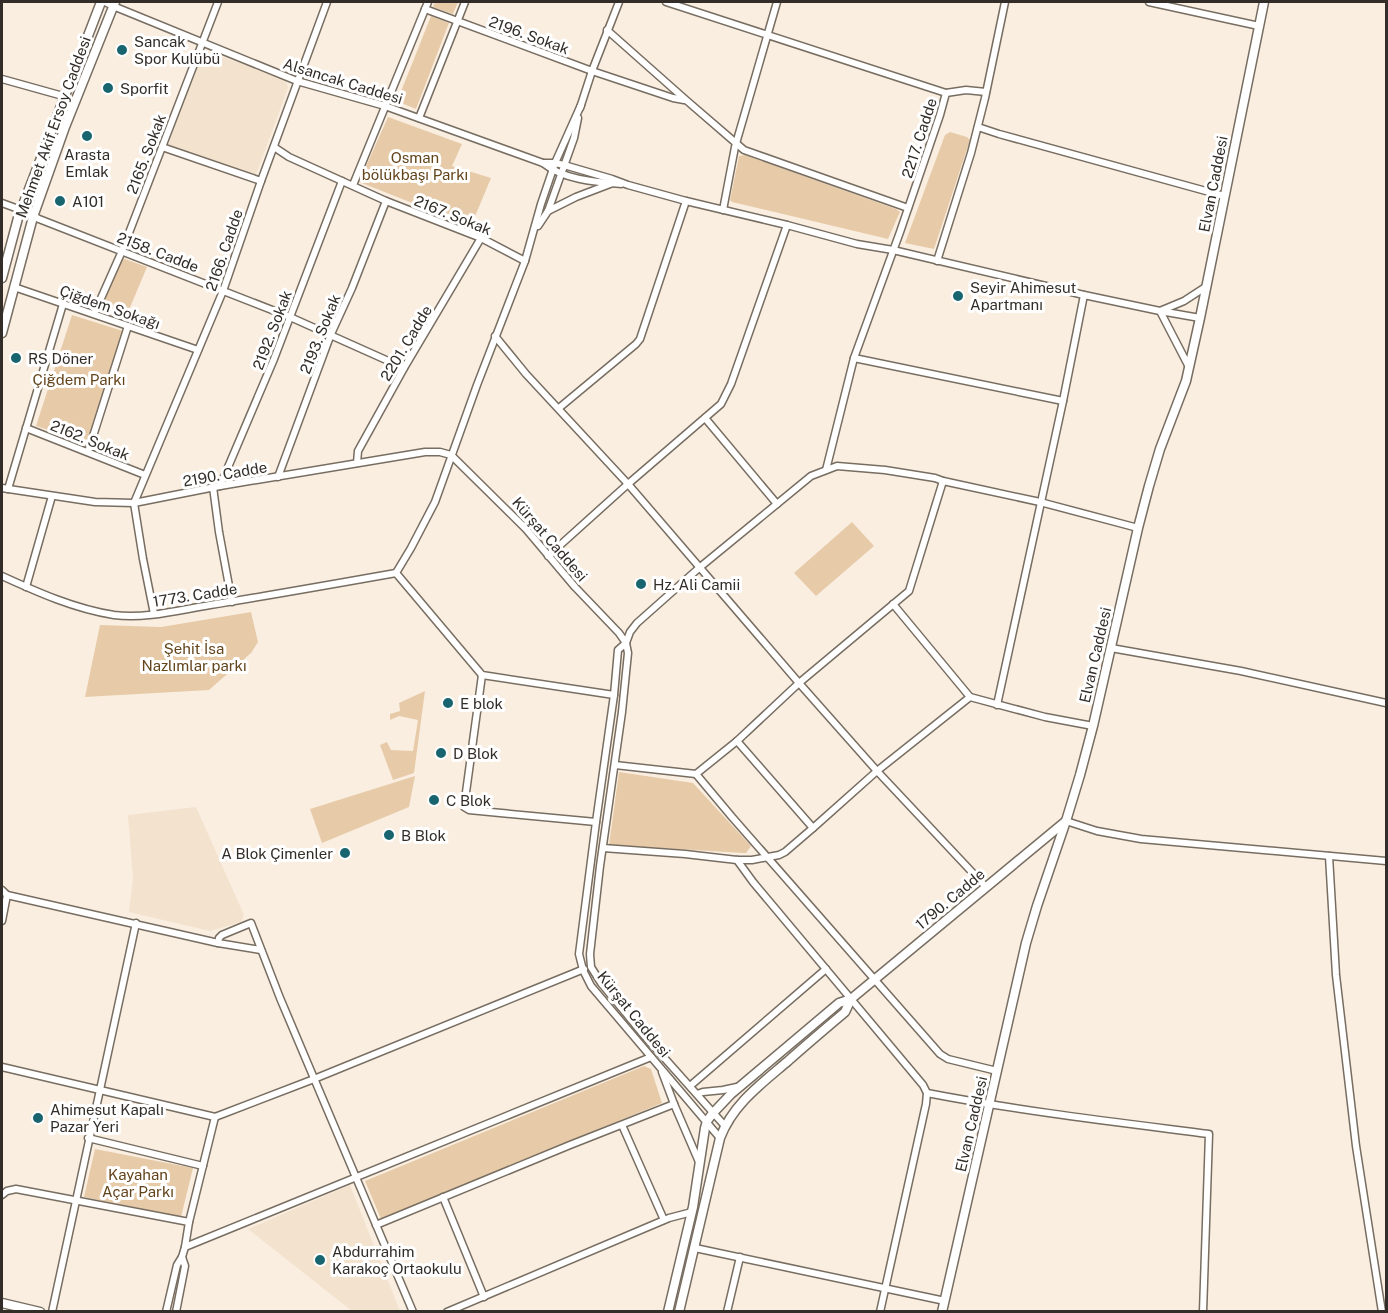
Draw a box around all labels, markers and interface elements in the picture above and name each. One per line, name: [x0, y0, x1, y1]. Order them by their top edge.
street label: 2196. Sokak: [487, 13, 571, 57]
place label: Sancak Spor Kulübü: [134, 33, 220, 67]
street label: Mehmet Akif Ersoy Caddesi: [12, 34, 94, 220]
marker: Sancak Spor Kulübü: [115, 43, 129, 57]
street label: Alsancak Caddesi: [281, 55, 405, 107]
place label: Sporfit: [120, 80, 169, 97]
marker: Sporfit: [101, 81, 115, 95]
street label: 2217. Cadde: [898, 96, 940, 180]
street label: 2165. Sokak: [123, 112, 169, 196]
marker: Arasta Emlak: [80, 129, 94, 143]
street label: Elvan Caddesi: [1195, 135, 1231, 233]
place label: Arasta Emlak: [64, 146, 110, 180]
park label: Osman bölükbaşı Parkı: [362, 149, 468, 183]
street label: 2167. Sokak: [412, 192, 494, 238]
place label: A101: [72, 193, 104, 210]
marker: A101: [53, 194, 67, 208]
street label: 2166. Cadde: [202, 207, 246, 293]
street label: 2158. Cadde: [115, 229, 201, 275]
place label: Seyir Ahimesut Apartmanı: [970, 279, 1077, 313]
street label: Çiğdem Sokağı: [58, 282, 162, 332]
street label: 2192. Sokak: [249, 288, 295, 372]
marker: Seyir Ahimesut Apartmanı: [951, 289, 965, 303]
street label: 2193. Sokak: [296, 292, 344, 376]
street label: 2201. Cadde: [377, 302, 435, 384]
place label: RS Döner: [28, 350, 94, 367]
marker: RS Döner: [9, 351, 23, 365]
park label: Çiğdem Parkı: [33, 371, 125, 388]
street label: 2162. Sokak: [48, 416, 132, 464]
street label: 2190. Cadde: [182, 458, 268, 490]
street label: Kürşat Caddesi: [509, 494, 591, 584]
place label: Hz. Ali Camii: [653, 576, 740, 593]
marker: Hz. Ali Camii: [634, 577, 648, 591]
street label: 1773. Cadde: [152, 580, 238, 610]
street label: Elvan Caddesi: [1076, 606, 1114, 704]
park label: Şehit İsa Nazlımlar parkı: [141, 639, 247, 674]
place label: E blok: [460, 695, 503, 712]
marker: E blok: [441, 696, 455, 710]
place label: D Blok: [453, 745, 498, 762]
marker: D Blok: [434, 746, 448, 760]
place label: C Blok: [446, 792, 491, 809]
marker: C Blok: [427, 793, 441, 807]
place label: B Blok: [401, 827, 446, 844]
marker: B Blok: [382, 828, 396, 842]
place label: A Blok Çimenler: [221, 845, 333, 862]
marker: A Blok Çimenler: [338, 846, 352, 860]
street label: 1790. Cadde: [912, 865, 988, 933]
street label: Kürşat Caddesi: [594, 968, 674, 1060]
street label: Elvan Caddesi: [952, 1075, 990, 1173]
place label: Ahimesut Kapalı Pazar Yeri: [50, 1101, 164, 1135]
marker: Ahimesut Kapalı Pazar Yeri: [31, 1111, 45, 1125]
park label: Kayahan Açar Parkı: [102, 1166, 174, 1200]
place label: Abdurrahim Karakoç Ortaokulu: [332, 1243, 462, 1277]
marker: Abdurrahim Karakoç Ortaokulu: [313, 1253, 327, 1267]

